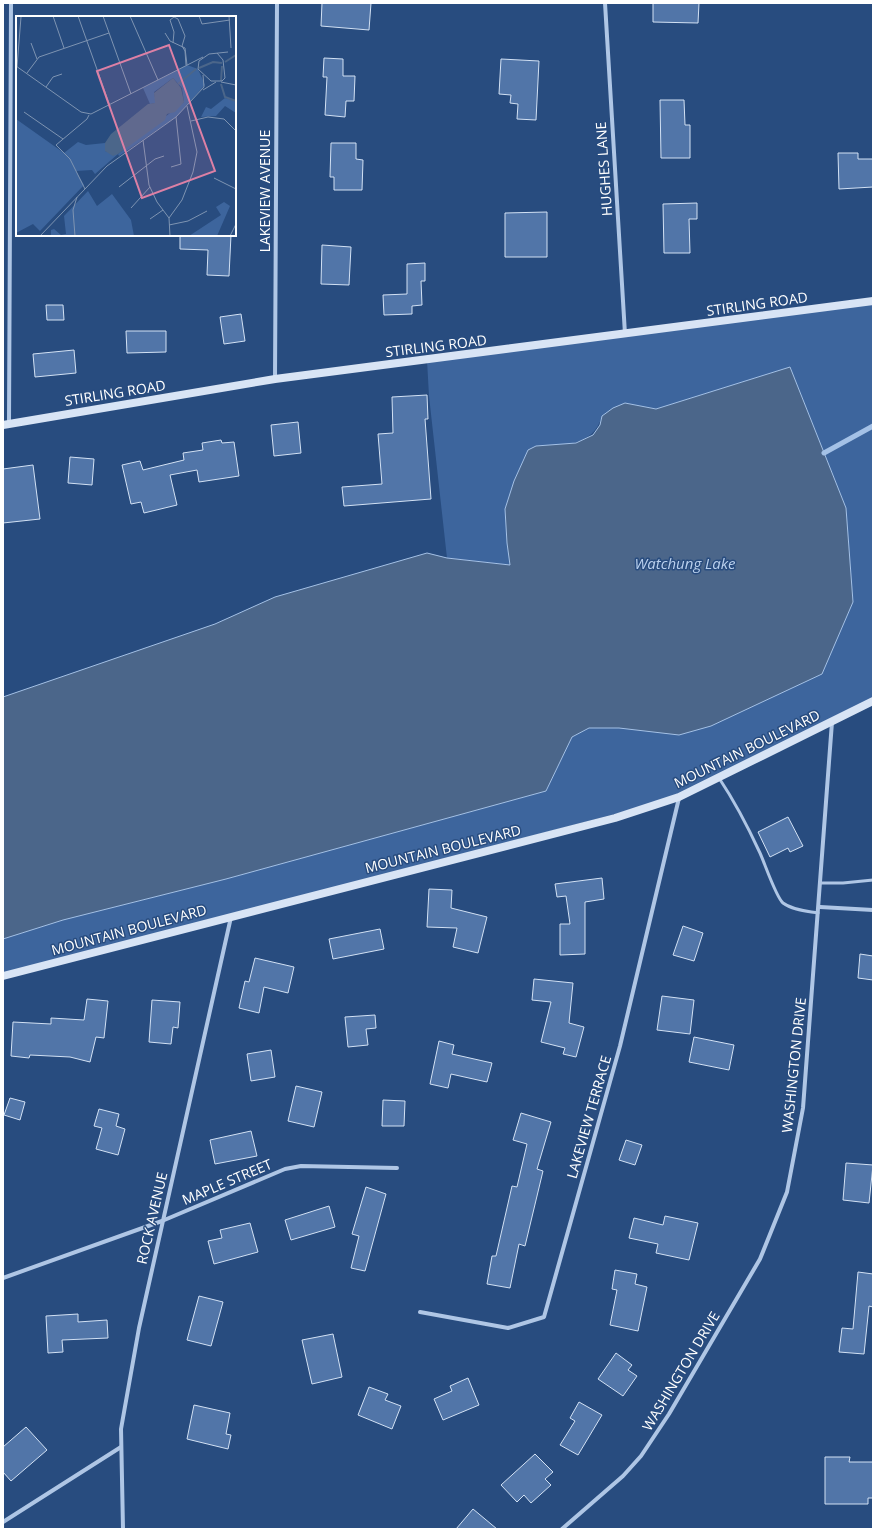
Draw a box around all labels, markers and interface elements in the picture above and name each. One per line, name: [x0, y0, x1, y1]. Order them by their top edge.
inset map: [16, 16, 236, 236]
street label: HUGHES LANE: [591, 121, 616, 217]
street label: LAKEVIEW AVENUE: [255, 130, 274, 252]
street label: STIRLING ROAD: [705, 287, 809, 320]
street label: STIRLING ROAD: [384, 330, 488, 361]
street label: STIRLING ROAD: [63, 375, 167, 410]
water label: Watchung Lake: [634, 553, 736, 573]
street label: MOUNTAIN BOULEVARD: [671, 705, 823, 792]
street label: MOUNTAIN BOULEVARD: [363, 820, 523, 877]
street label: MOUNTAIN BOULEVARD: [49, 900, 209, 959]
street label: WASHINGTON DRIVE: [777, 996, 810, 1134]
street label: LAKEVIEW TERRACE: [562, 1053, 615, 1181]
street label: MAPLE STREET: [179, 1154, 275, 1209]
street label: ROCK AVENUE: [132, 1170, 171, 1266]
street label: WASHINGTON DRIVE: [637, 1308, 724, 1434]

